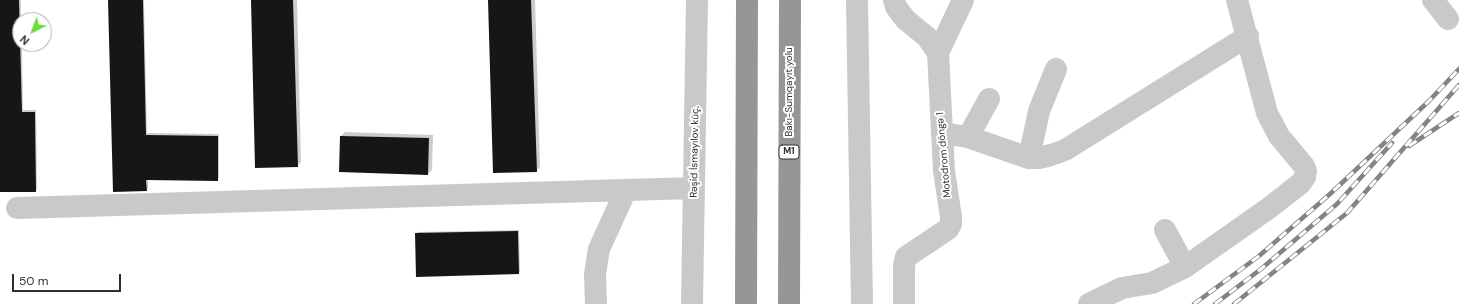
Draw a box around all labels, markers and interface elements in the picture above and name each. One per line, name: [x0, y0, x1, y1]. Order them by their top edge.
north arrow: [12, 12, 52, 52]
text: N: [17, 32, 32, 48]
street label: Bakı-Sumqayıt yolu: [783, 47, 795, 137]
street label: Rəşid İsmayılov küç.: [688, 106, 702, 198]
street label: Motodrom döngə 1: [934, 112, 954, 198]
road number: M1: [779, 145, 799, 159]
scale bar: [14, 266, 123, 292]
text: 50 m: [19, 273, 48, 289]

